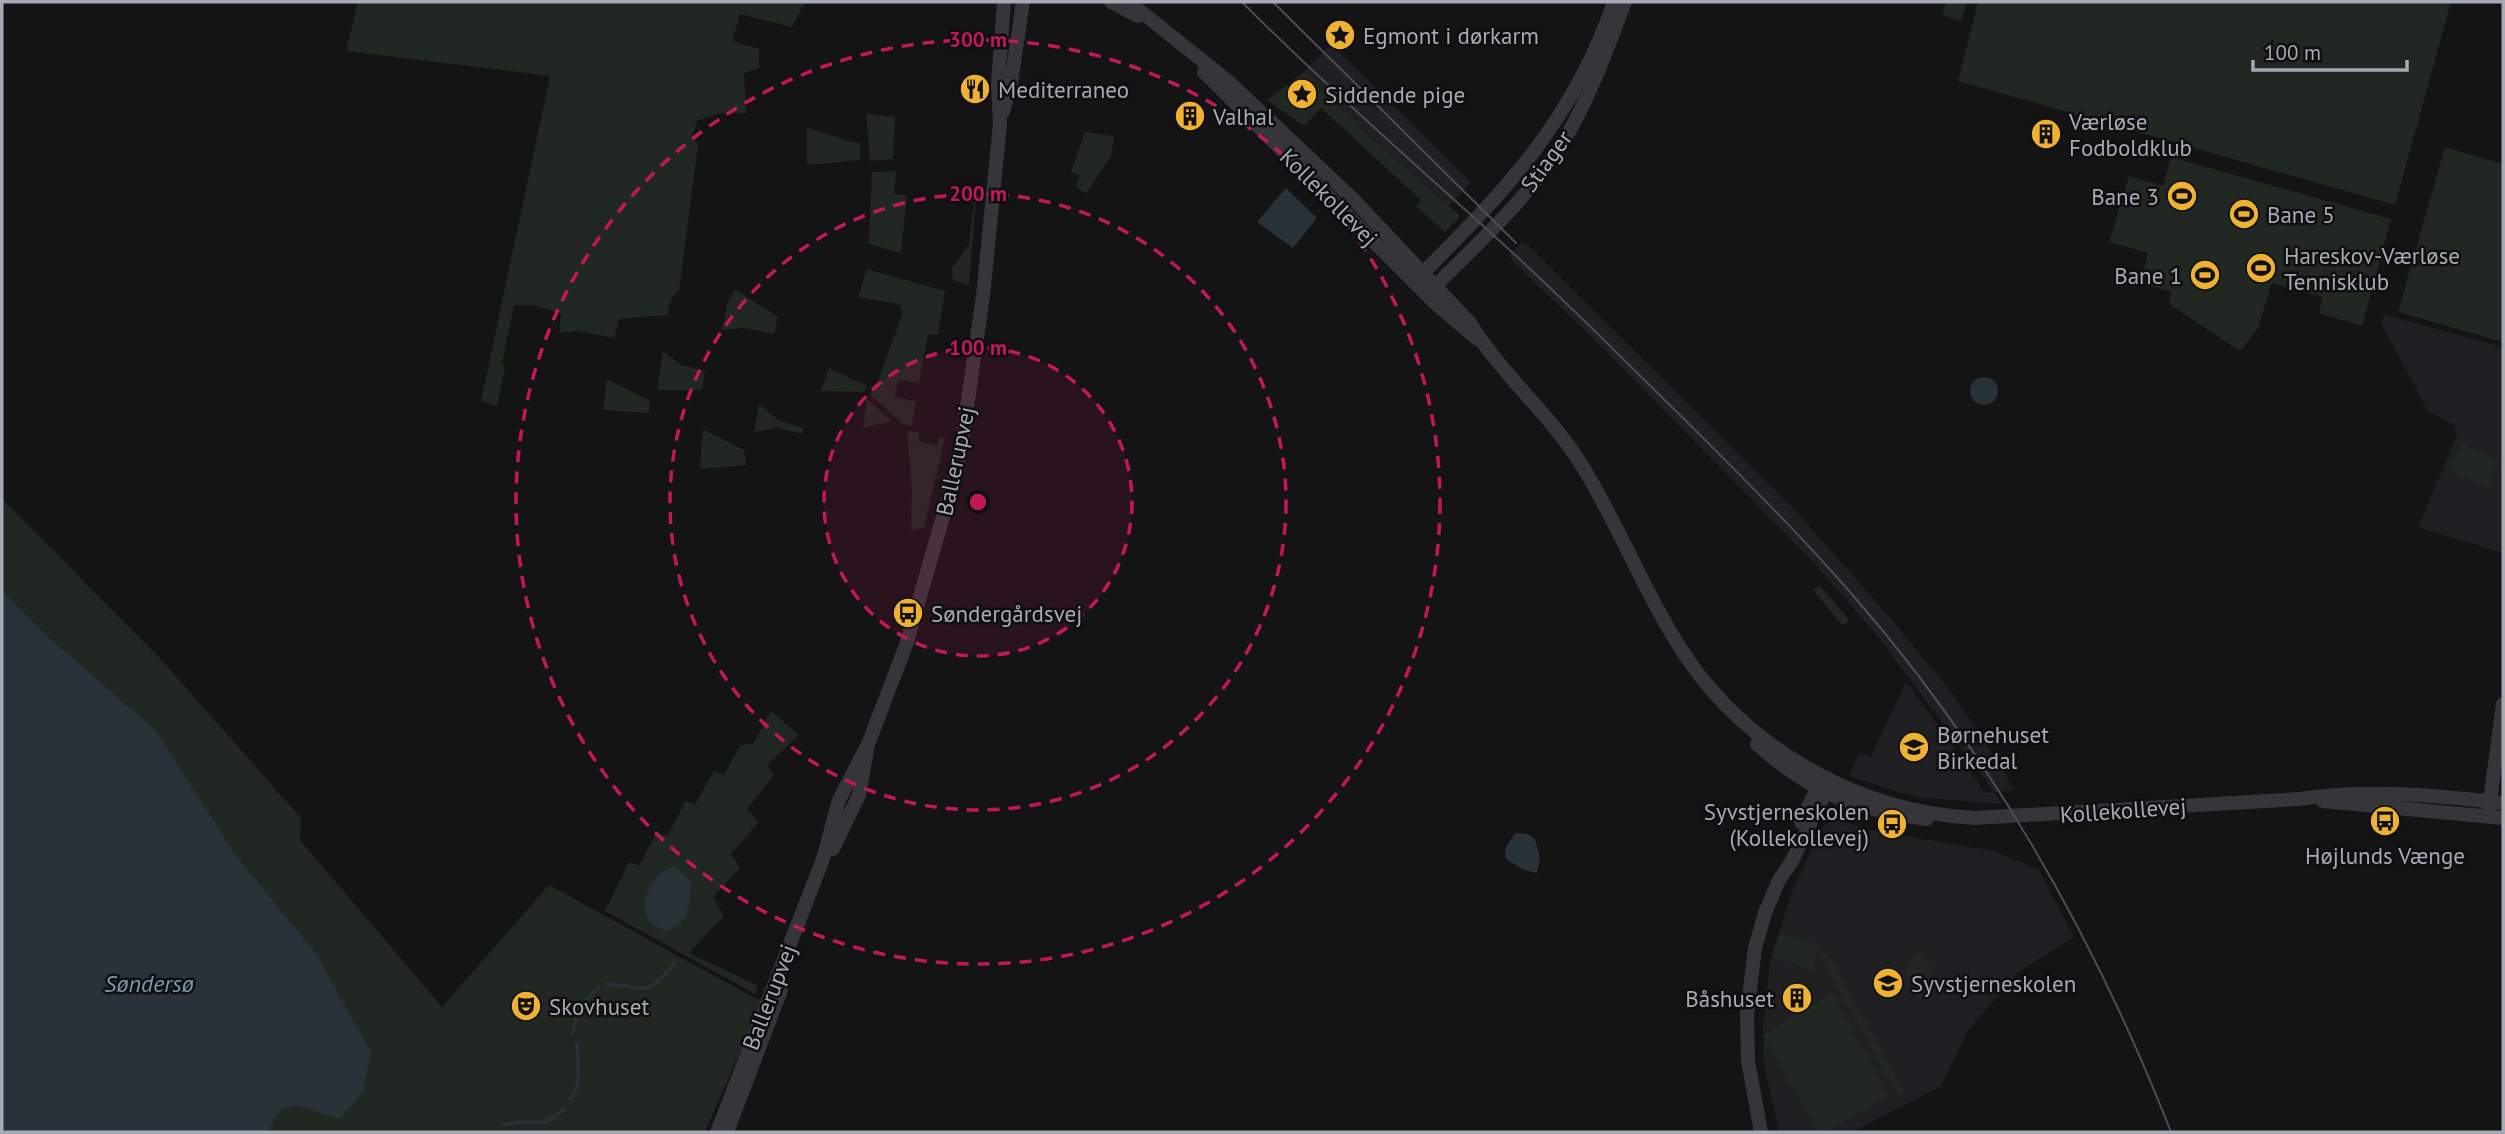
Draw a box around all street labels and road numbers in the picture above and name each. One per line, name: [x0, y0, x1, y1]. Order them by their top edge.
street label: Stiager: [1514, 124, 1578, 198]
street label: Kollekollevej: [1274, 142, 1384, 252]
street label: Ballerupvej: [929, 404, 981, 518]
street label: Kollekollevej: [2059, 791, 2187, 829]
street label: Ballerupvej: [736, 940, 802, 1054]

